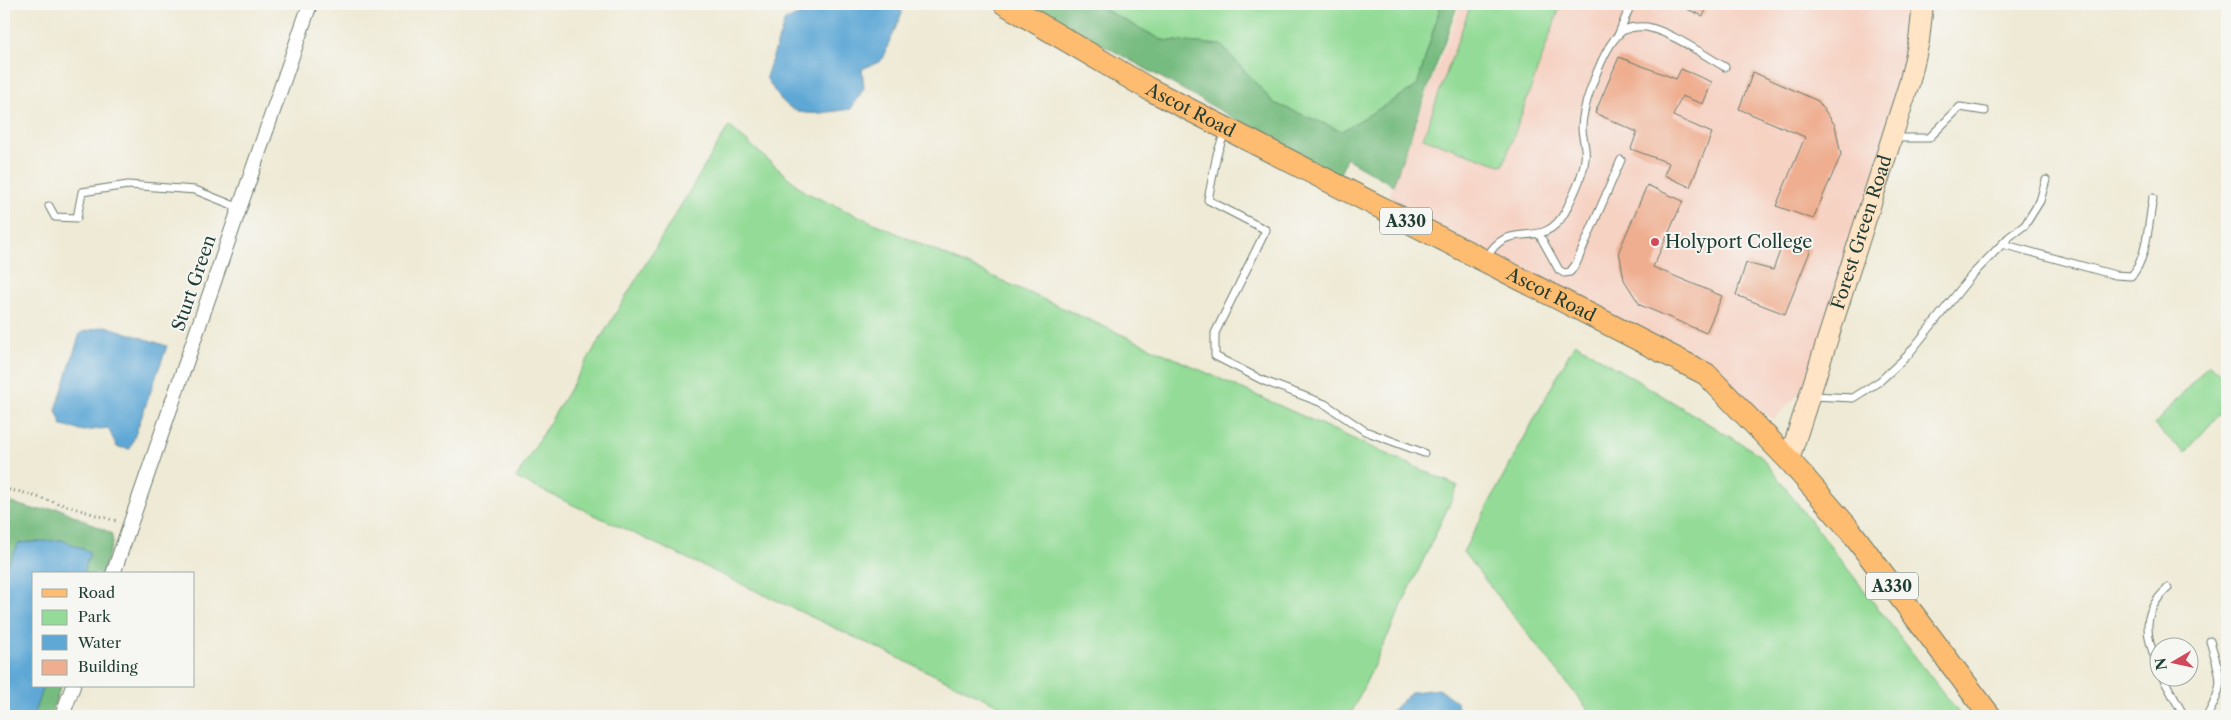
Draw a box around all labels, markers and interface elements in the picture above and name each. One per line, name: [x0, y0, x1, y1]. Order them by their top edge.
street label: Ascot Road: [1141, 78, 1239, 142]
street label: Forest Green Road: [1827, 152, 1897, 312]
road number: A330: [1380, 208, 1432, 235]
place label: Holyport College: [1665, 231, 1812, 253]
street label: Sturt Green: [167, 232, 221, 334]
marker: Holyport College: [1649, 236, 1661, 248]
street label: Ascot Road: [1502, 262, 1600, 327]
legend: [32, 572, 195, 688]
road number: A330: [1866, 572, 1918, 600]
text: Road: [78, 583, 115, 602]
text: Park: [78, 607, 112, 626]
text: Water: [77, 633, 122, 652]
north arrow: [2148, 638, 2198, 688]
text: Building: [78, 657, 138, 676]
text: N: [2151, 657, 2171, 671]

